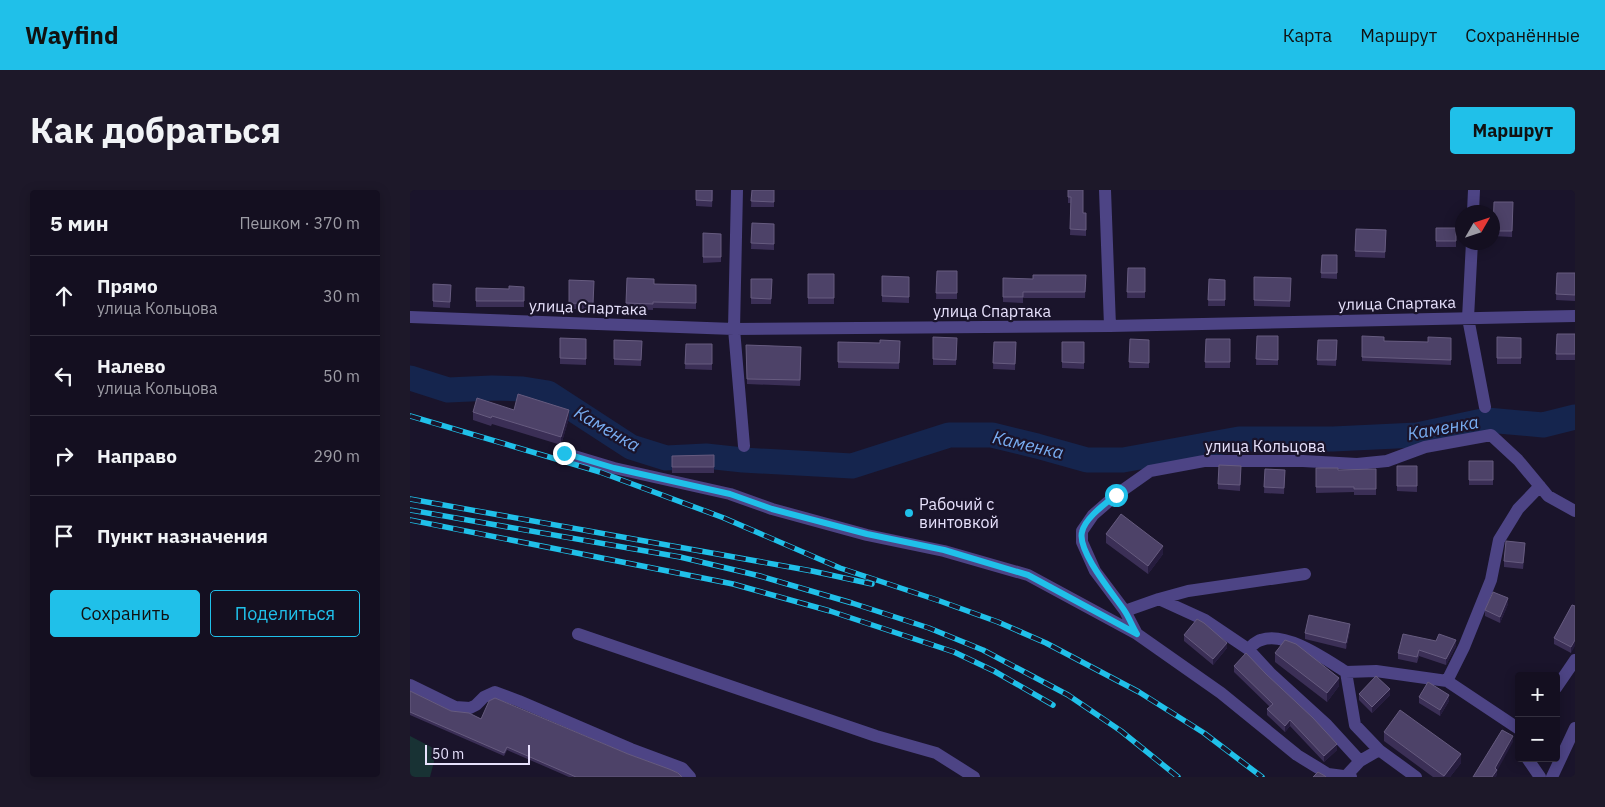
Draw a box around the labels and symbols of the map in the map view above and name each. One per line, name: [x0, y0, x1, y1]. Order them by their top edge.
north arrow: [1455, 205, 1500, 250]
street label: улица Спартака: [1338, 292, 1457, 314]
street label: улица Спартака: [529, 295, 648, 319]
street label: улица Спартака: [933, 301, 1051, 321]
water label: Каменка: [570, 401, 644, 457]
water label: Каменка: [1405, 410, 1481, 445]
water label: Каменка: [990, 425, 1066, 464]
street label: улица Кольцова: [1205, 436, 1326, 456]
route end: [553, 442, 576, 465]
route start: [1105, 484, 1128, 507]
place label: Рабочий с винтовкой: [919, 494, 999, 532]
marker: Рабочий с винтовкой: [903, 507, 915, 519]
scale bar: [425, 742, 530, 765]

